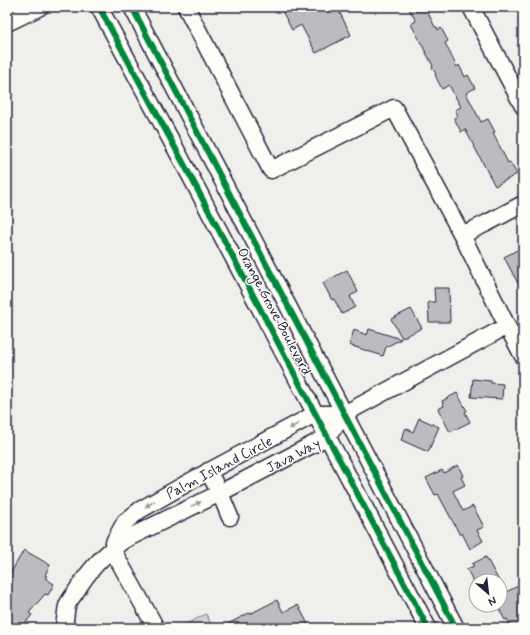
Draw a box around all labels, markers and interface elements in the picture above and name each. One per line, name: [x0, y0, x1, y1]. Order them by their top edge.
street label: Orange Grove Boulevard: [232, 245, 315, 379]
one-way arrow: [288, 423, 300, 429]
street label: Palm Island Circle: [163, 432, 276, 503]
street label: Java Way: [263, 435, 324, 477]
one-way arrow: [144, 501, 156, 508]
one-way arrow: [191, 501, 202, 507]
north arrow: [468, 573, 508, 613]
text: N: [486, 593, 499, 609]

